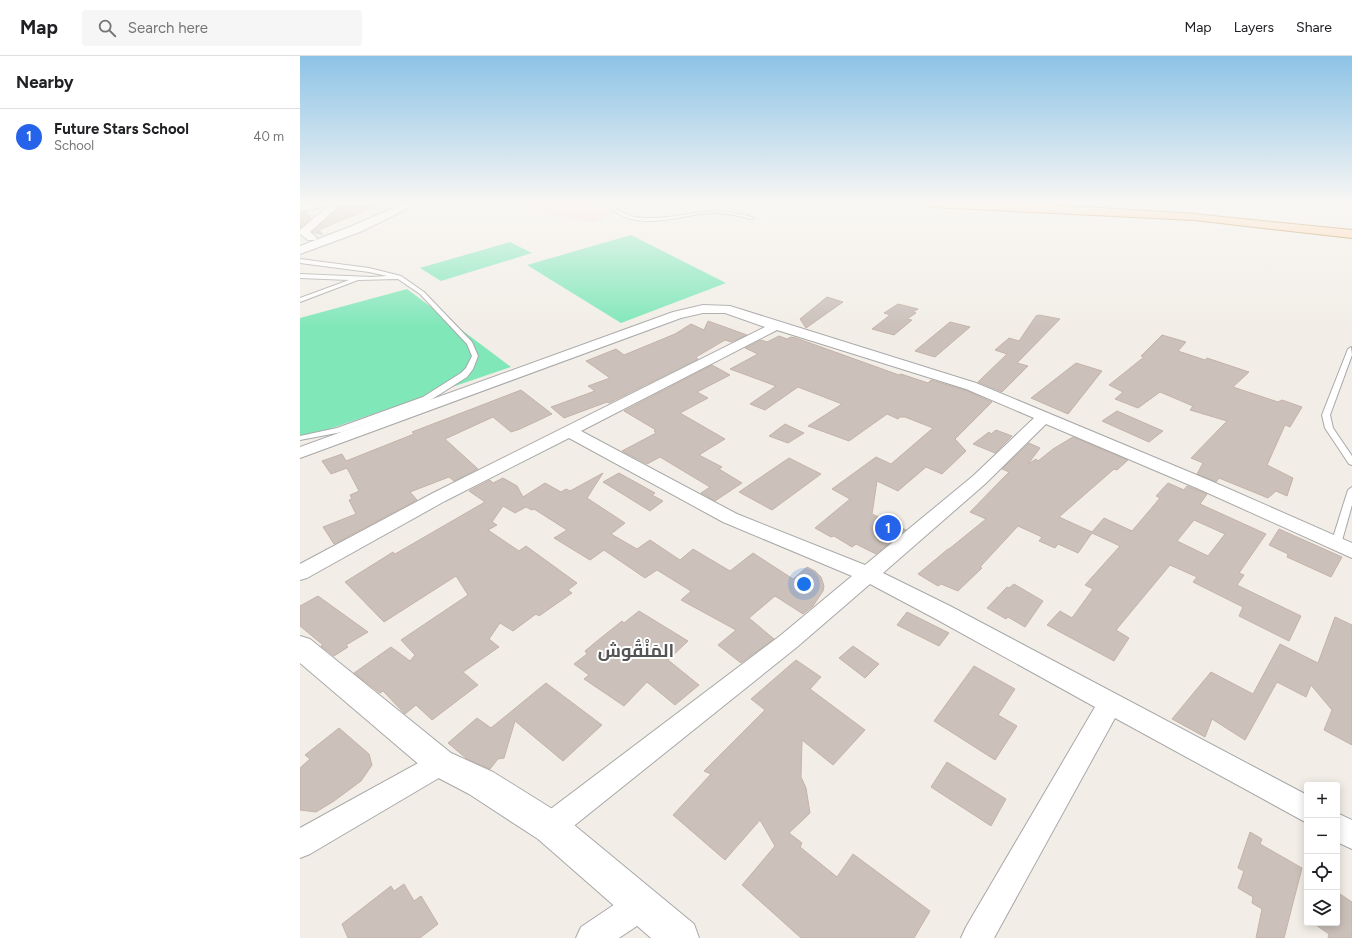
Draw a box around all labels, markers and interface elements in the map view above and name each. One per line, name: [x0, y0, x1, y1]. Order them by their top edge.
search box: [82, 10, 362, 46]
text: Map: [20, 16, 58, 39]
icon: search: [96, 17, 118, 39]
text: Search here: [128, 19, 208, 37]
text: Map: [1184, 19, 1212, 36]
text: Layers: [1234, 19, 1274, 36]
text: Share: [1296, 19, 1332, 36]
text: Nearby: [16, 72, 74, 92]
text: Future Stars School: [54, 120, 189, 138]
text: 1: [26, 129, 32, 144]
text: 40 m: [253, 129, 284, 144]
text: School: [54, 138, 94, 153]
pin: 1: [875, 513, 901, 543]
your location: [794, 574, 814, 594]
district label: المَنْقُوش: [598, 639, 674, 662]
map controls: [1304, 782, 1340, 926]
button: +: [1304, 782, 1340, 818]
button: −: [1304, 818, 1340, 854]
button: locate: [1304, 854, 1340, 890]
button: layers: [1304, 890, 1340, 926]

